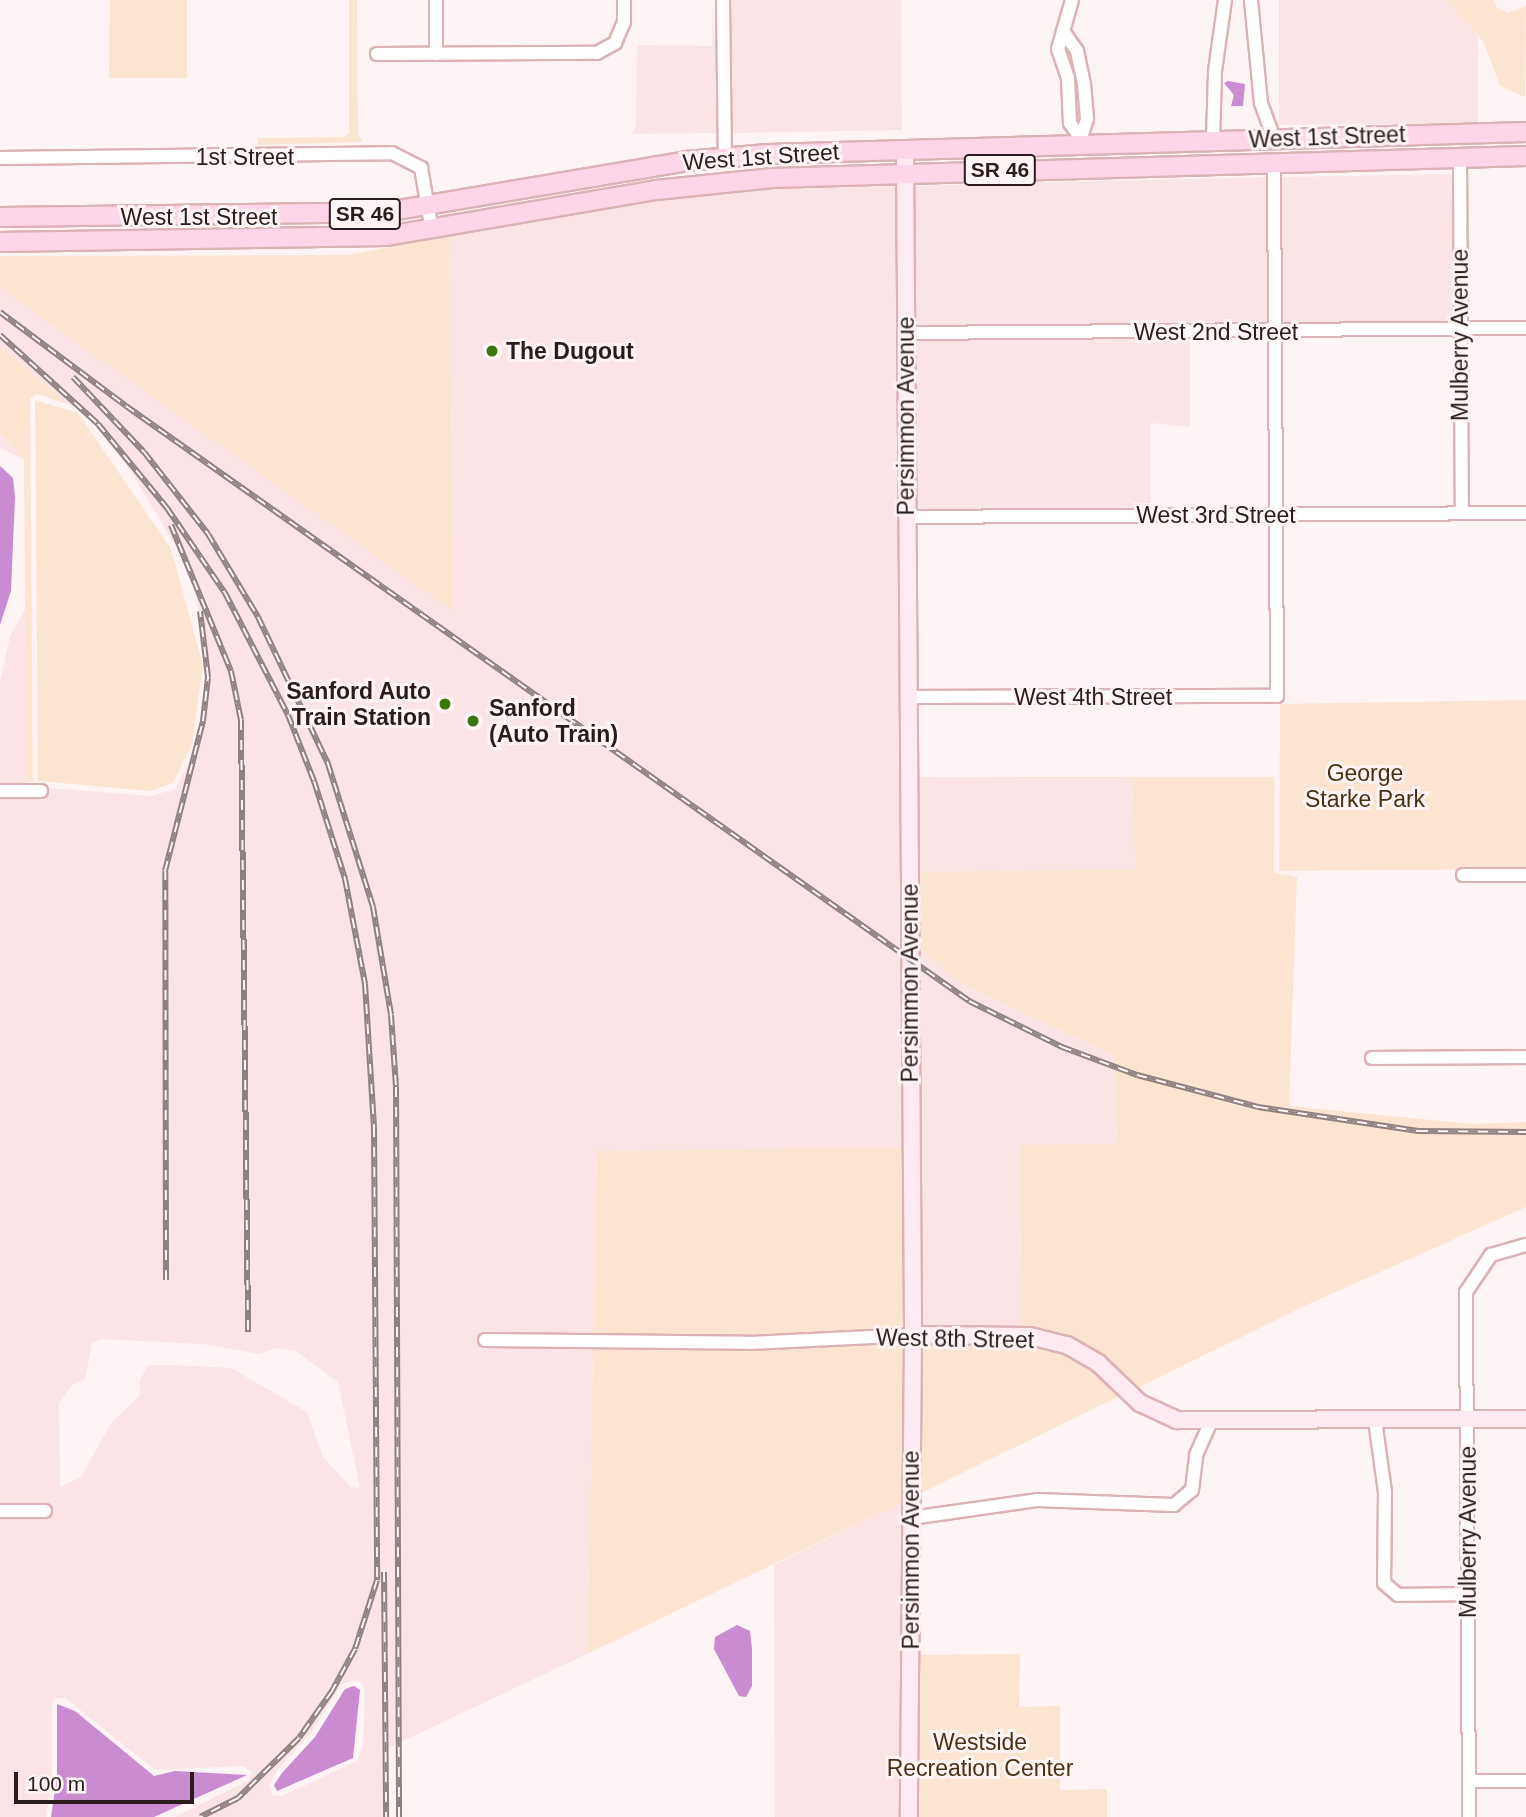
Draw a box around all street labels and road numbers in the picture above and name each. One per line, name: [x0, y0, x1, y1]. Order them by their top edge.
street label: West 1st Street: [1248, 120, 1406, 154]
street label: West 1st Street: [682, 138, 840, 176]
street label: 1st Street: [196, 143, 294, 171]
road number: SR 46: [963, 152, 1037, 188]
road number: SR 46: [328, 196, 402, 232]
street label: West 1st Street: [121, 203, 277, 231]
street label: Mulberry Avenue: [1446, 248, 1474, 422]
street label: Persimmon Avenue: [892, 316, 920, 516]
street label: West 2nd Street: [1134, 318, 1298, 346]
street label: West 3rd Street: [1136, 501, 1296, 529]
street label: West 4th Street: [1014, 683, 1172, 711]
street label: Persimmon Avenue: [896, 883, 924, 1083]
street label: West 8th Street: [876, 1324, 1034, 1354]
street label: Mulberry Avenue: [1454, 1445, 1482, 1619]
street label: Persimmon Avenue: [897, 1450, 925, 1650]

